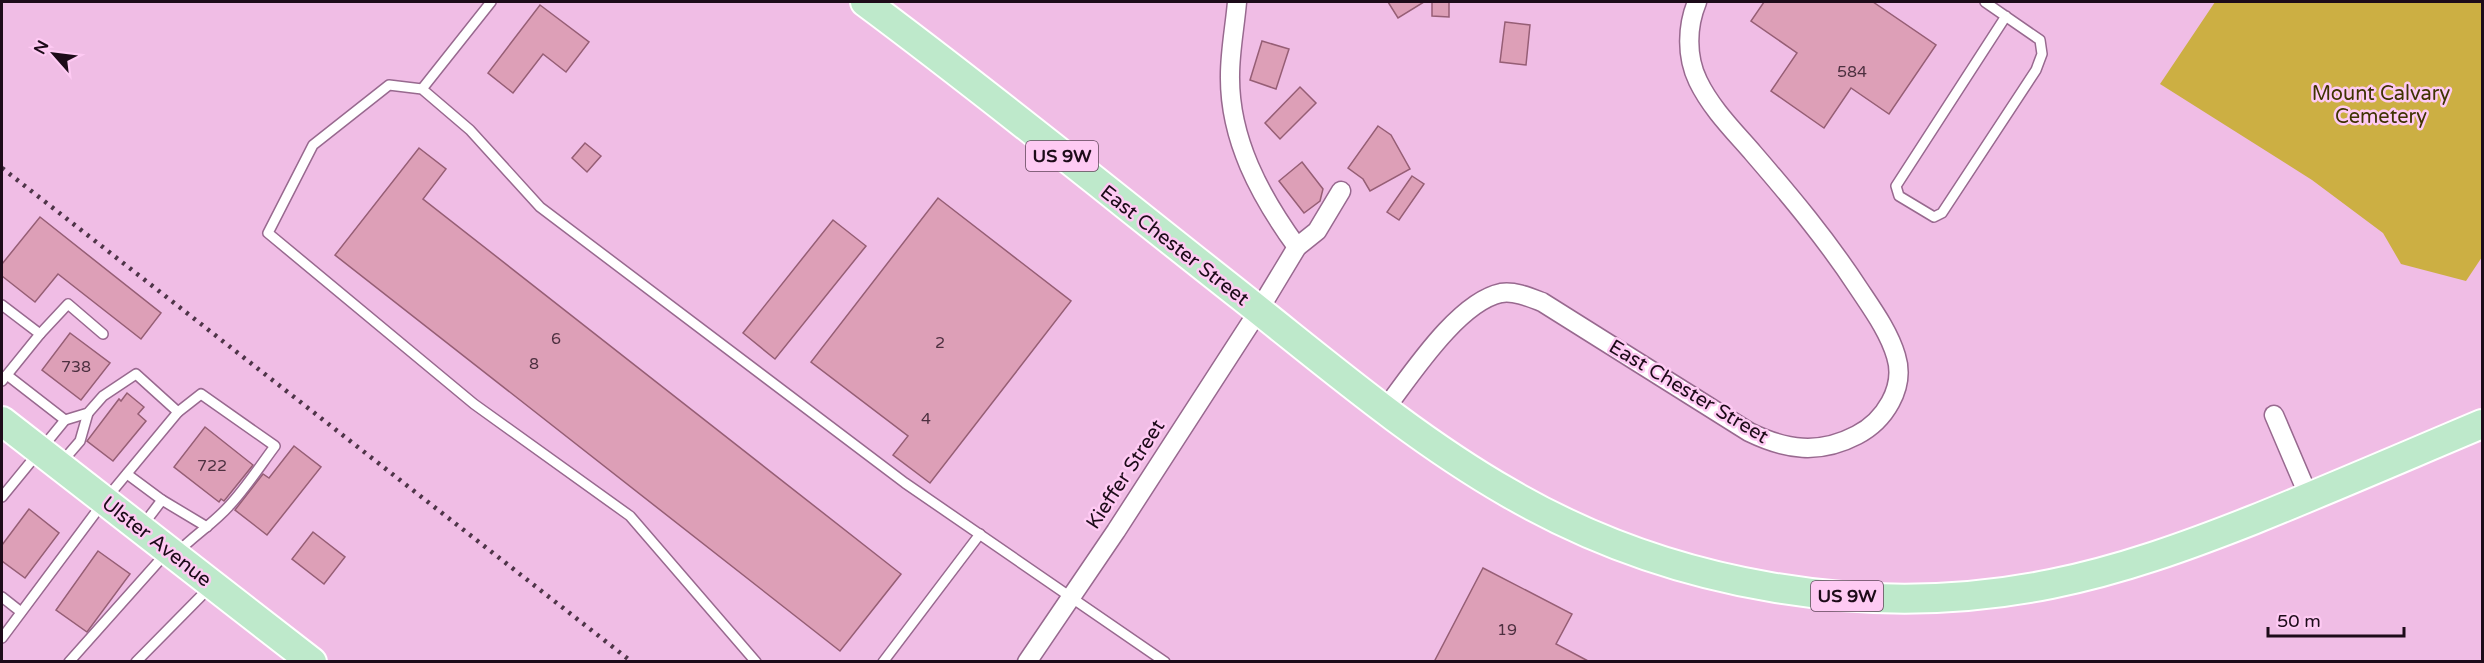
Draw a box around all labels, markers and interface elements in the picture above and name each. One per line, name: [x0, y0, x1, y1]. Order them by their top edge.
north arrow: [24, 24, 84, 84]
text: N: [30, 37, 53, 58]
house number: 584: [1837, 62, 1867, 82]
park label: Mount Calvary Cemetery: [2312, 82, 2450, 129]
road number: US 9W: [1026, 141, 1098, 171]
street label: East Chester Street: [1095, 180, 1254, 311]
house number: 6: [551, 329, 561, 349]
house number: 2: [935, 333, 945, 353]
street label: East Chester Street: [1604, 335, 1773, 449]
house number: 8: [529, 354, 539, 374]
house number: 738: [61, 357, 91, 377]
house number: 4: [921, 409, 931, 429]
street label: Kieffer Street: [1081, 415, 1170, 534]
house number: 722: [197, 456, 227, 476]
street label: Ulster Avenue: [97, 491, 216, 592]
road number: US 9W: [1811, 581, 1883, 611]
scale bar: [2268, 600, 2404, 638]
text: 50 m: [2277, 610, 2321, 632]
house number: 19: [1497, 620, 1517, 640]

